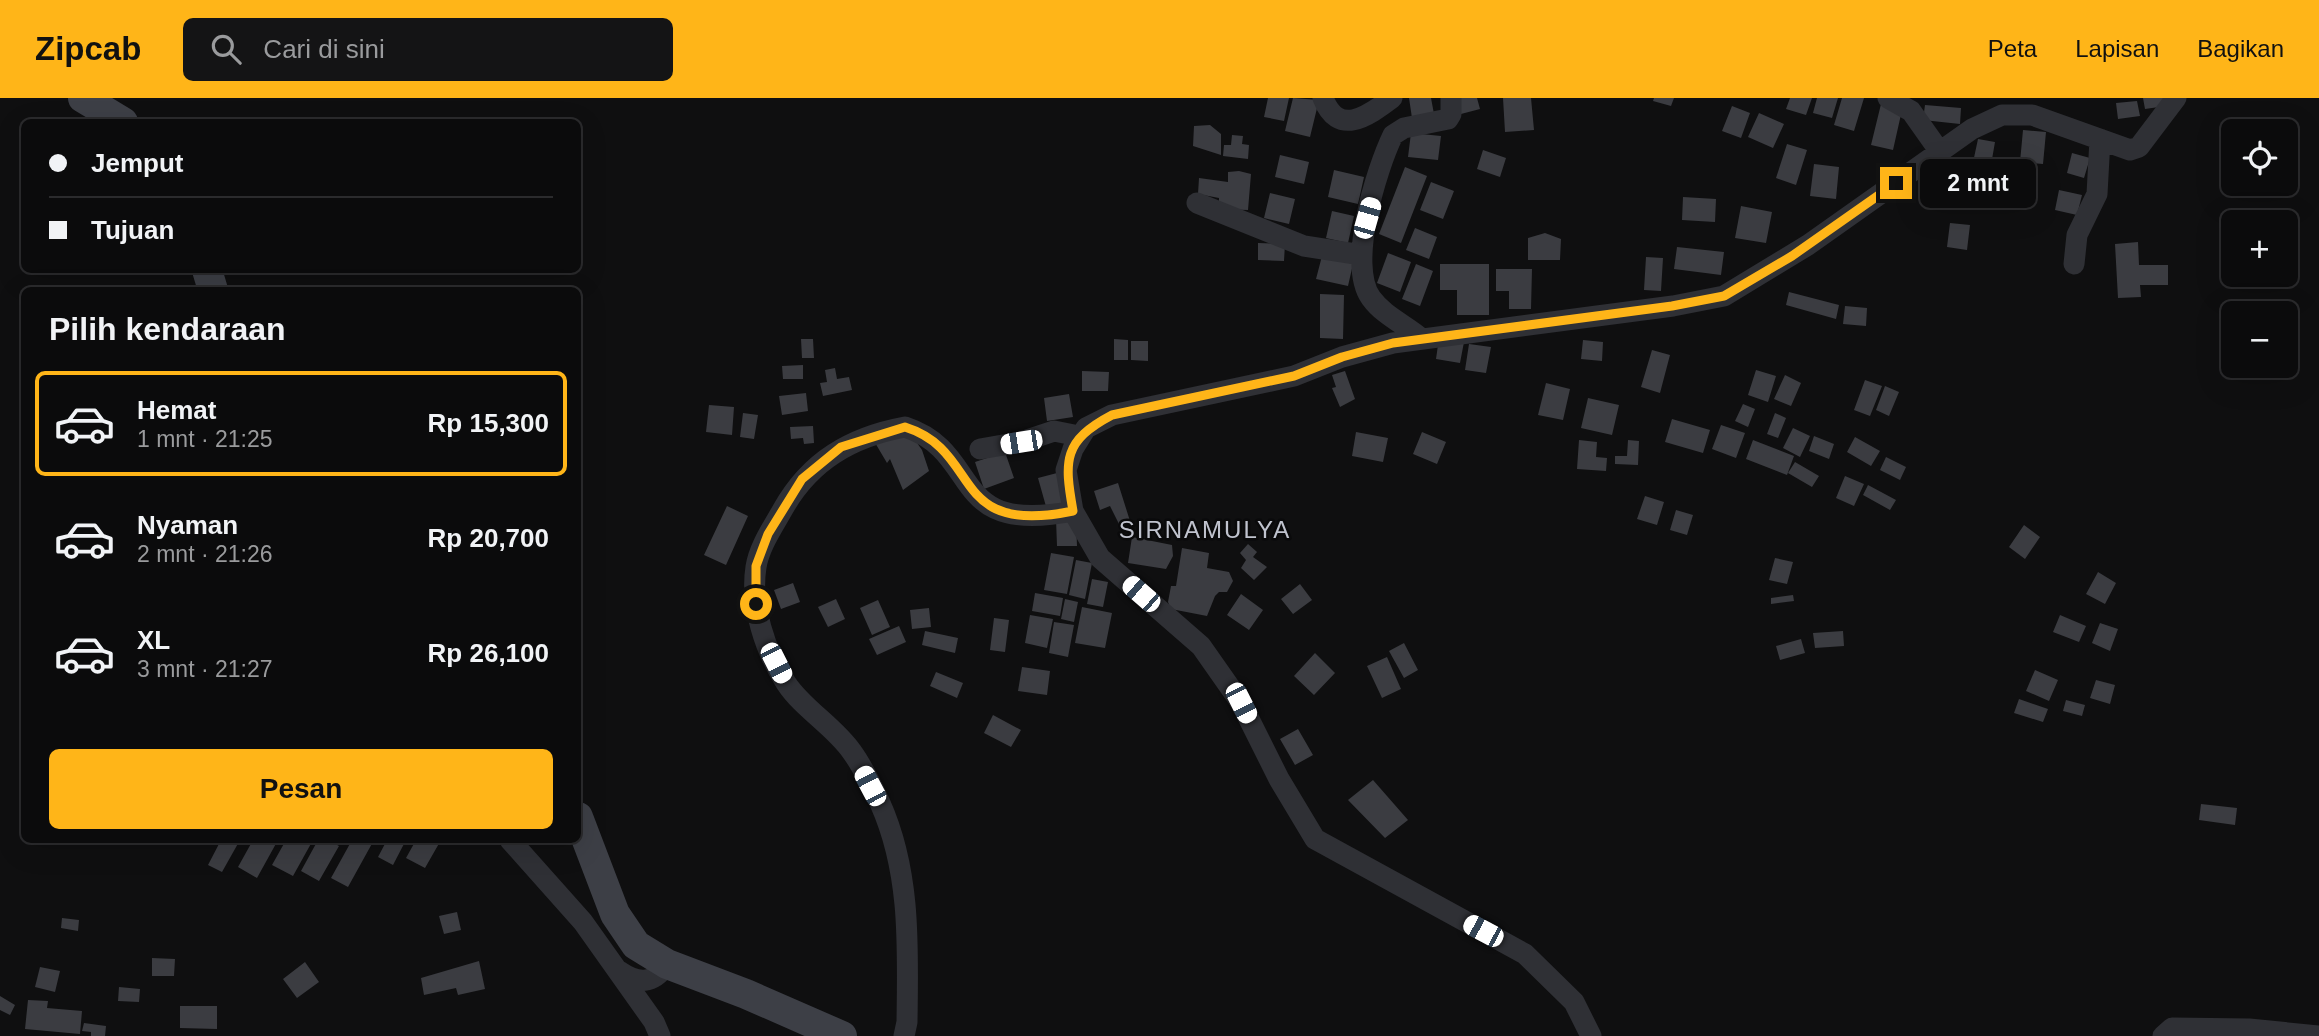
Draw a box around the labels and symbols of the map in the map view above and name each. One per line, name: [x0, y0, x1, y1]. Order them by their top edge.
callout: 2 mnt: [1920, 158, 2036, 208]
route end: [1880, 167, 1912, 199]
car: [1352, 195, 1383, 241]
car: [999, 428, 1044, 456]
district label: SIRNAMULYA: [1119, 516, 1291, 543]
car: [1119, 572, 1164, 616]
route start: [740, 588, 772, 620]
car: [758, 640, 795, 686]
car: [1223, 680, 1260, 726]
car: [851, 763, 890, 809]
car: [1460, 912, 1507, 950]

